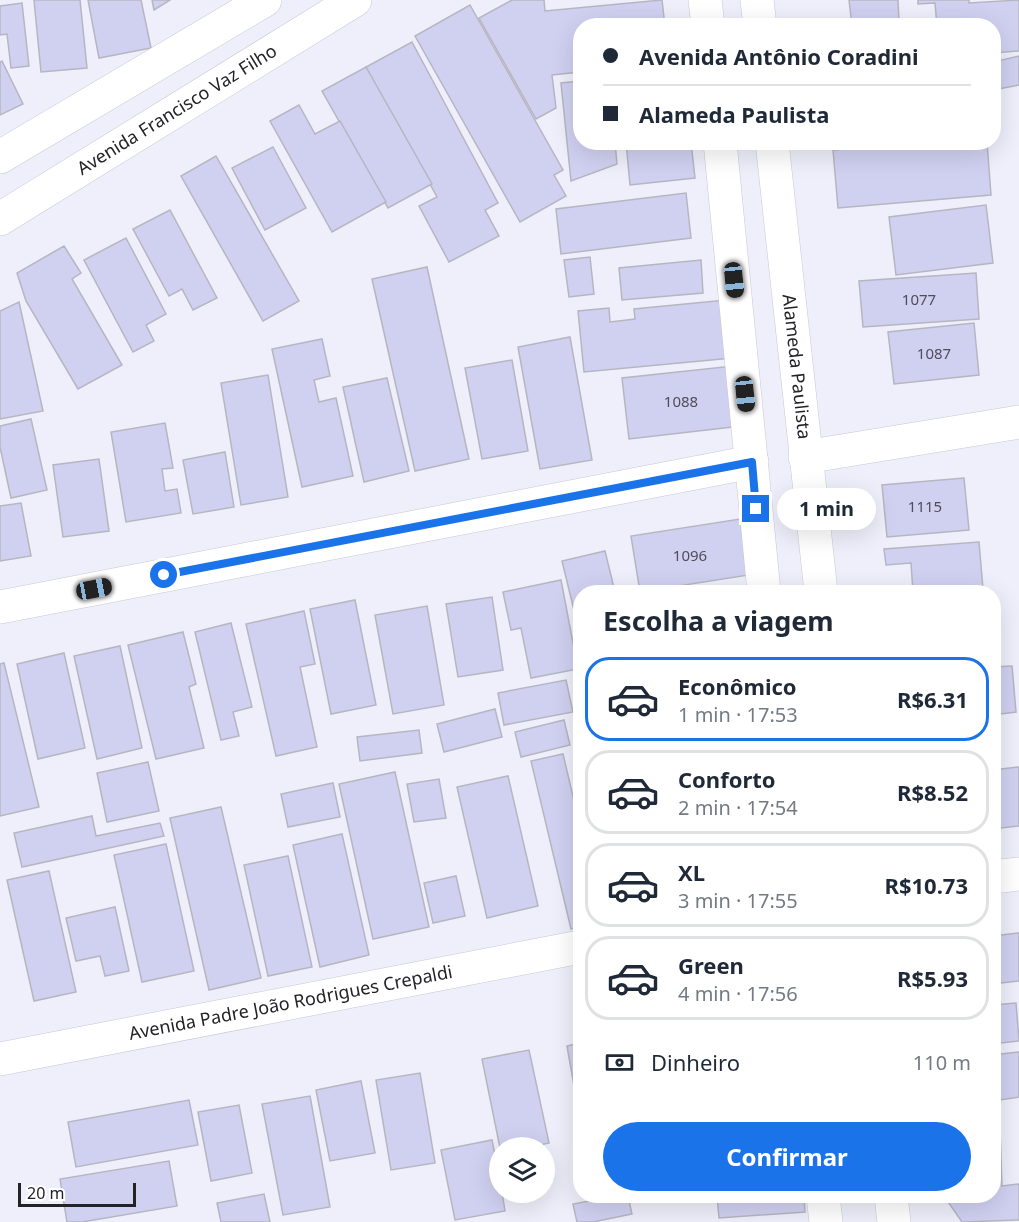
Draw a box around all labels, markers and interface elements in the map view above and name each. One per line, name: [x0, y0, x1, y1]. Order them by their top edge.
street label: Avenida Francisco Vaz Filho: [72, 38, 281, 180]
text: Avenida Antônio Coradini: [639, 41, 919, 71]
text: Alameda Paulista: [639, 99, 829, 129]
car: [723, 261, 745, 299]
house number: 1077: [902, 289, 936, 309]
street label: Alameda Paulista: [778, 293, 817, 440]
house number: 1087: [917, 343, 951, 363]
car: [734, 375, 756, 413]
house number: 1088: [664, 391, 698, 411]
callout: 1 min: [777, 488, 876, 530]
route end: [742, 495, 769, 522]
text: 1 min: [799, 495, 854, 522]
house number: 1115: [908, 496, 942, 516]
house number: 1096: [673, 545, 707, 565]
route start: [150, 561, 177, 588]
car: [75, 577, 113, 601]
text: Escolha a viagem: [603, 602, 834, 639]
text: Econômico: [678, 671, 797, 701]
icon: car: [606, 672, 660, 726]
text: R$6.31: [897, 684, 968, 714]
text: 1 min · 17:53: [678, 701, 798, 728]
text: Conforto: [678, 764, 776, 794]
icon: car: [606, 765, 660, 819]
text: R$8.52: [897, 777, 968, 807]
text: 2 min · 17:54: [678, 794, 798, 821]
text: XL: [678, 857, 705, 887]
icon: car: [606, 858, 660, 912]
text: R$10.73: [884, 870, 968, 900]
text: 3 min · 17:55: [678, 887, 798, 914]
text: Green: [678, 950, 744, 980]
icon: car: [606, 951, 660, 1005]
street label: Avenida Padre João Rodrigues Crepaldi: [127, 959, 454, 1045]
text: R$5.93: [897, 963, 968, 993]
text: 4 min · 17:56: [678, 980, 798, 1007]
icon: cash: [603, 1046, 636, 1079]
text: Dinheiro: [651, 1047, 740, 1077]
text: 110 m: [913, 1049, 971, 1076]
button: Confirmar: [603, 1122, 971, 1191]
map controls: [489, 1137, 555, 1203]
button: layers: [489, 1137, 555, 1203]
scale bar: [18, 1180, 136, 1208]
text: 20 m: [27, 1182, 64, 1204]

